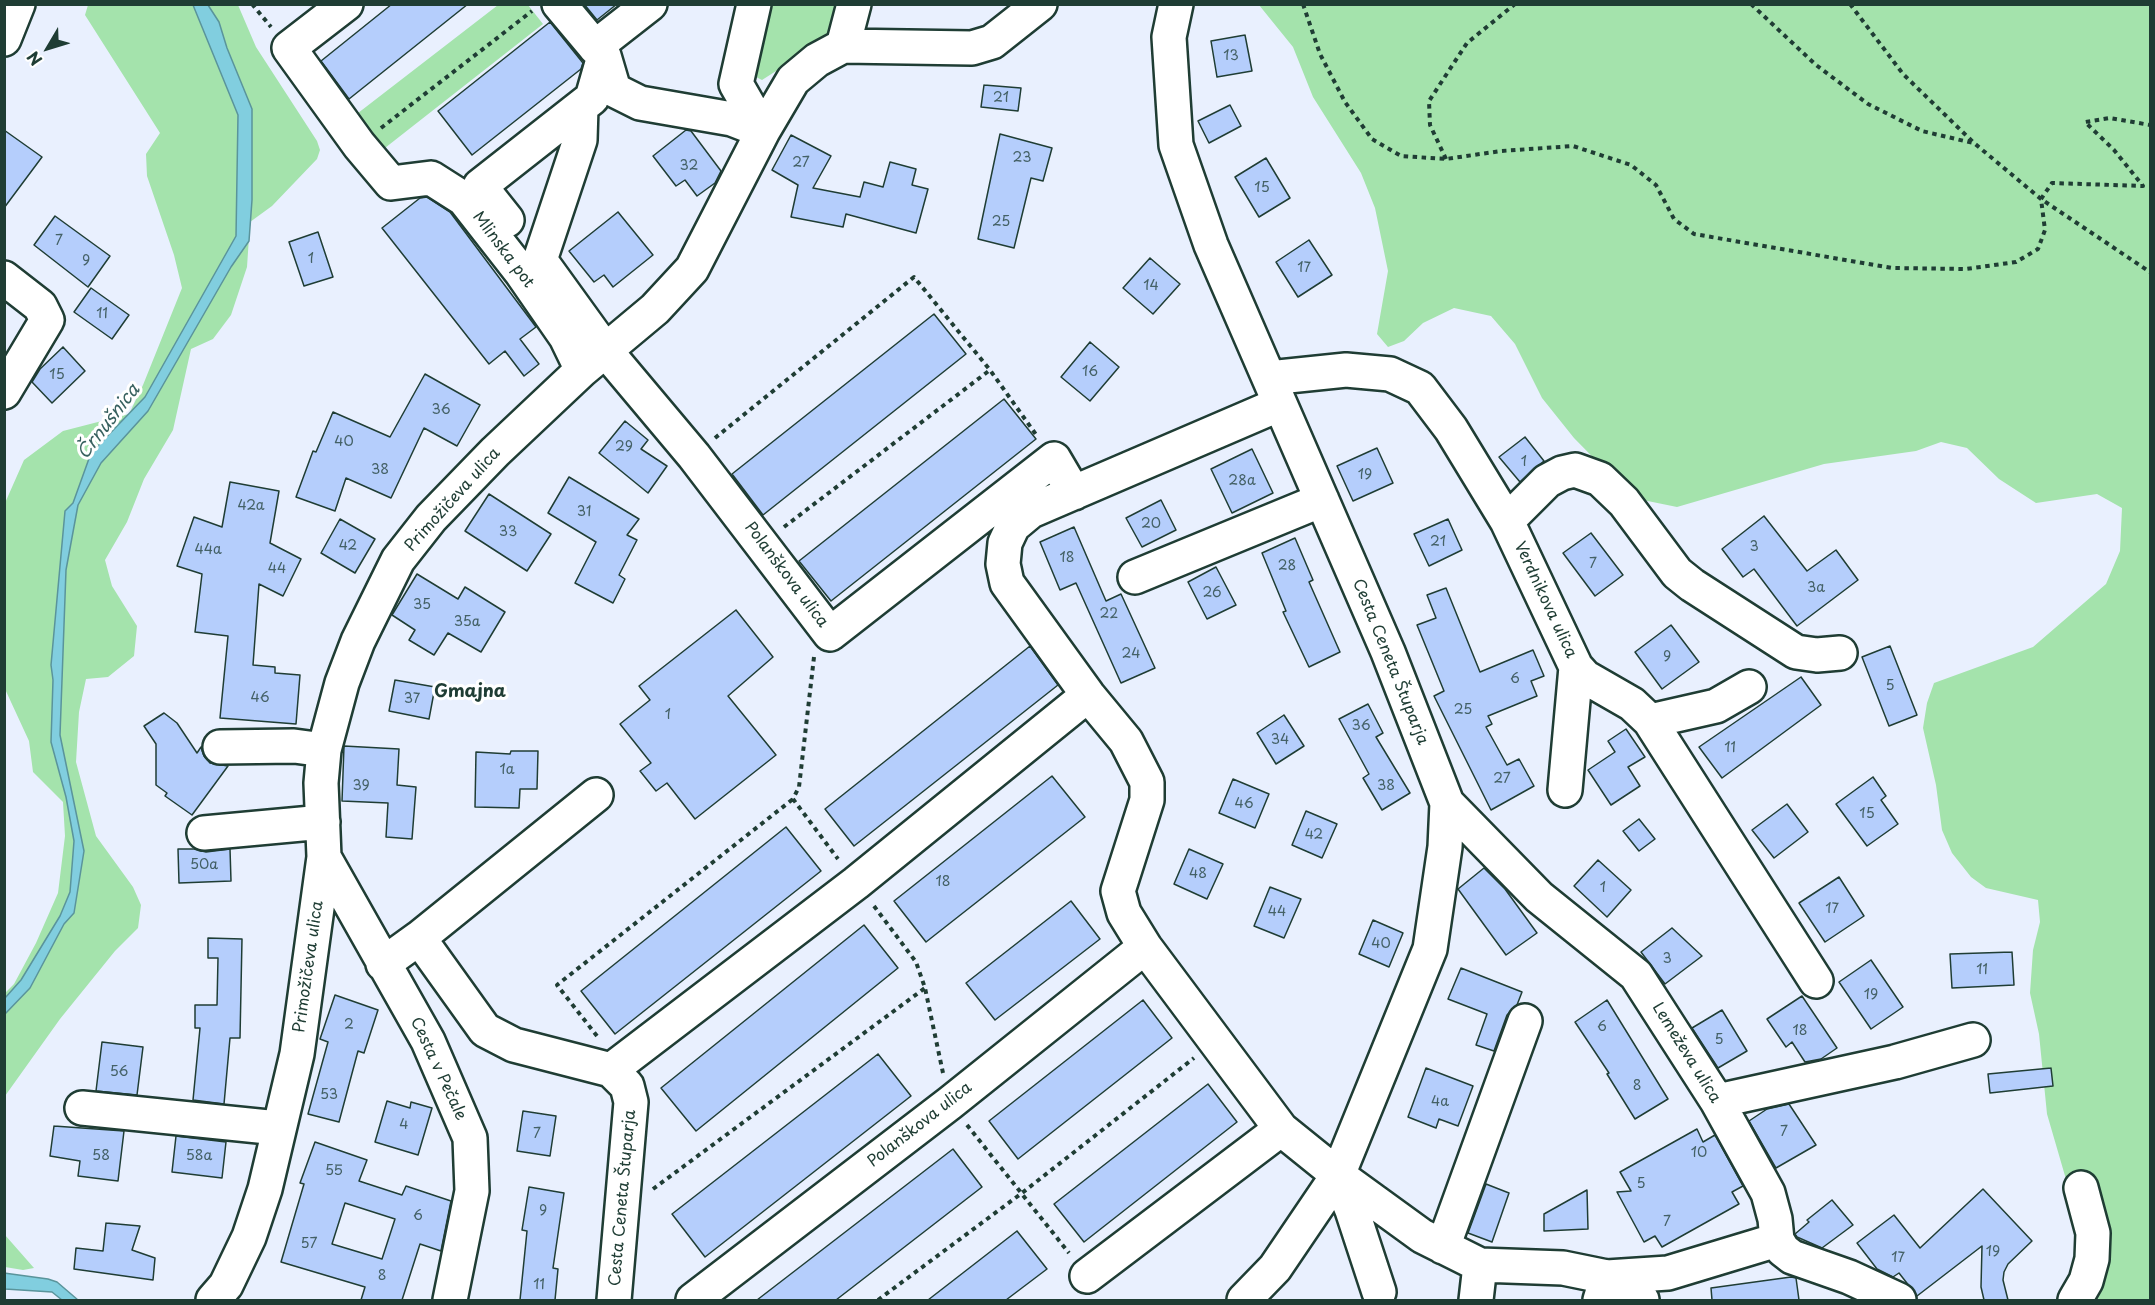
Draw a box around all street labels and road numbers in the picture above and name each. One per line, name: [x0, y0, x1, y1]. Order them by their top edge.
street label: Mlinska pot: [468, 208, 538, 292]
street label: Primožičeva ulica: [401, 444, 505, 556]
street label: Polanškova ulica: [740, 518, 832, 632]
street label: Verdnikova ulica: [1510, 539, 1580, 661]
street label: Cesta Ceneta Štuparja: [1348, 576, 1432, 748]
street label: Primožičeva ulica: [290, 900, 328, 1034]
street label: Lemeževa ulica: [1647, 999, 1725, 1107]
street label: Cesta v Pečale: [406, 1014, 470, 1124]
street label: Polanškova ulica: [864, 1078, 976, 1172]
street label: Cesta Ceneta Štuparja: [606, 1109, 640, 1287]

